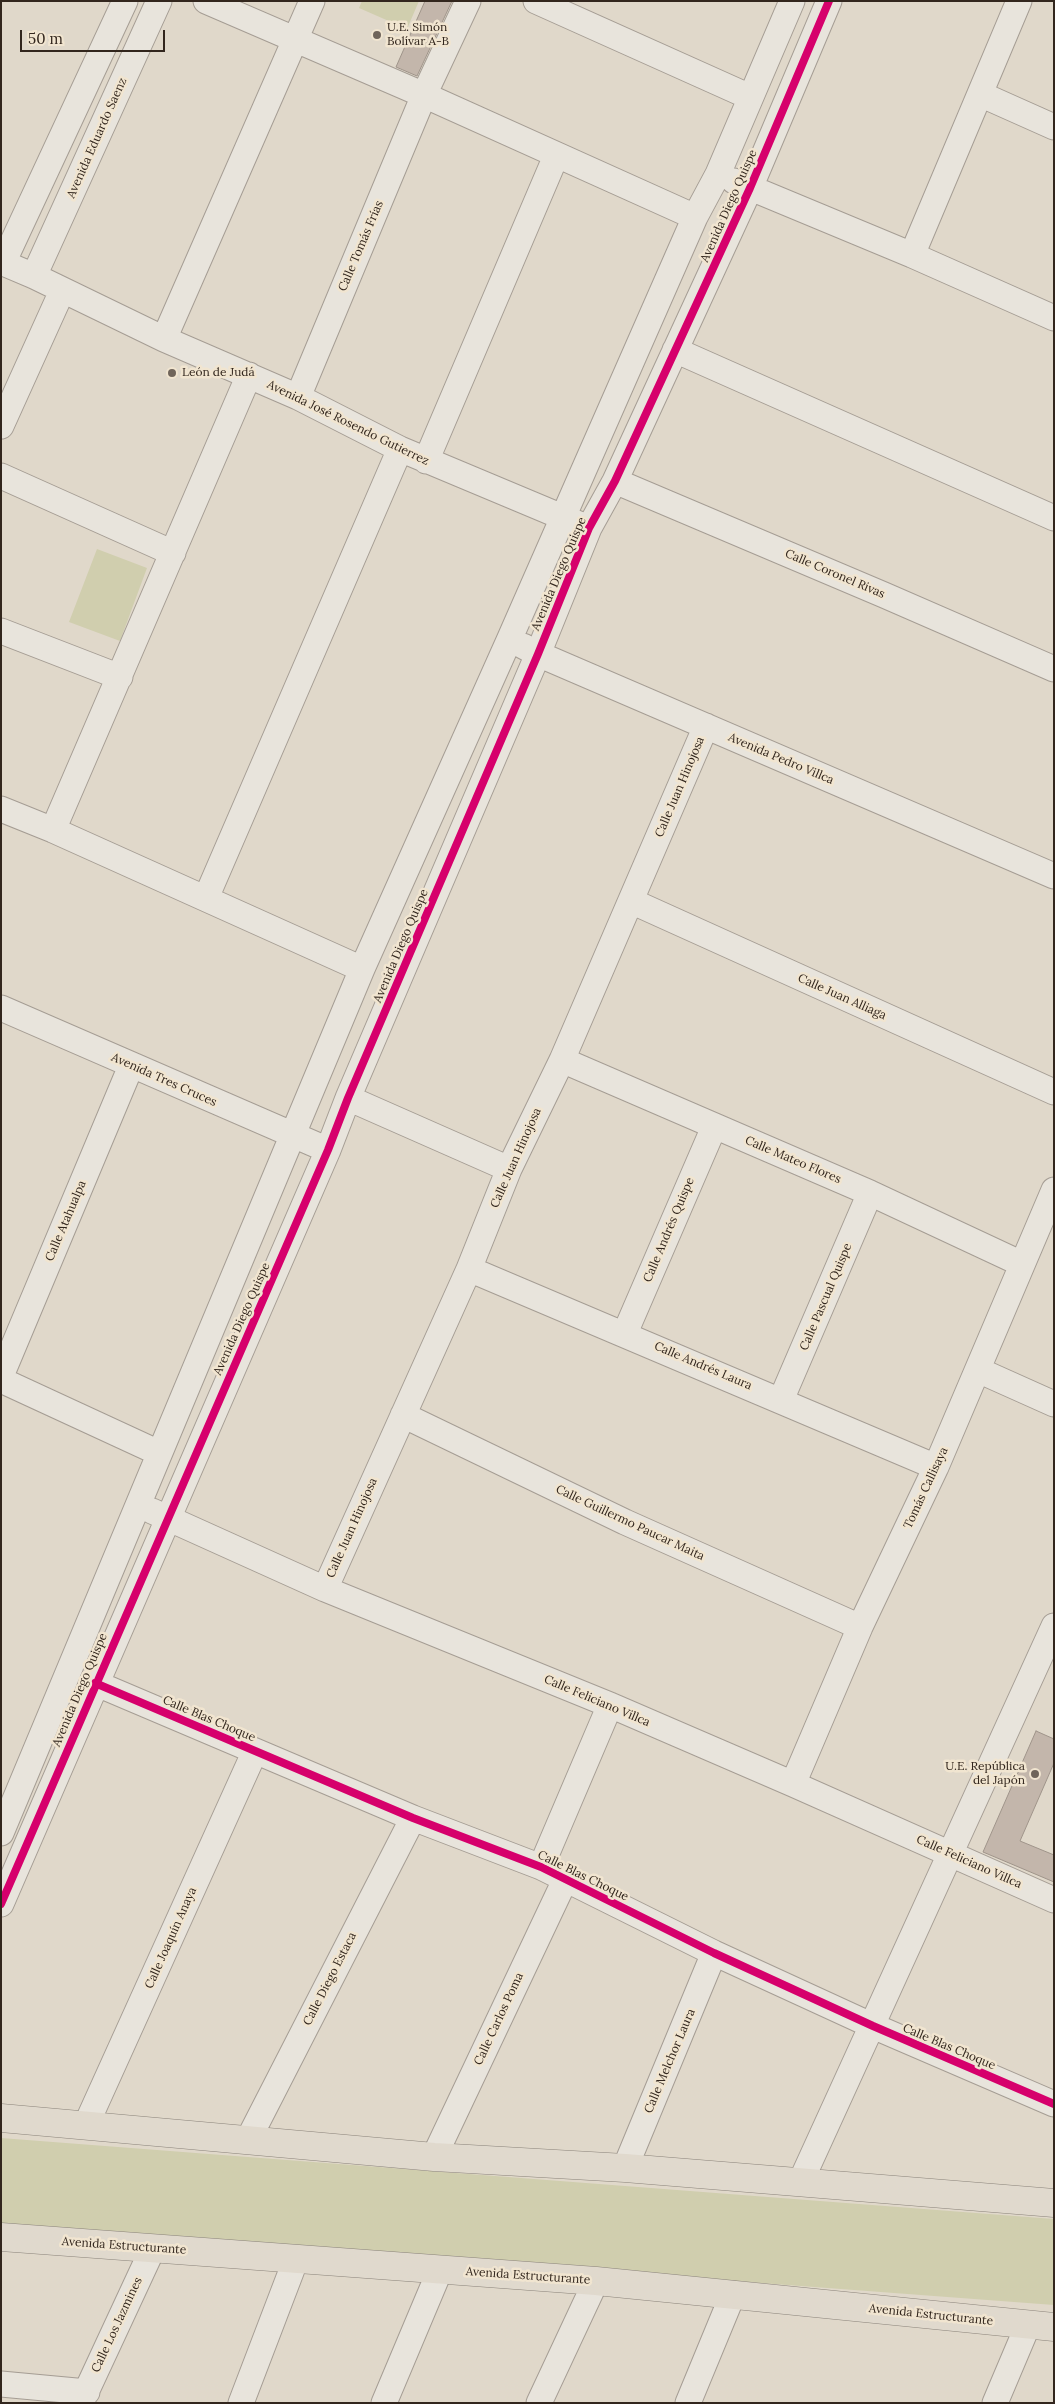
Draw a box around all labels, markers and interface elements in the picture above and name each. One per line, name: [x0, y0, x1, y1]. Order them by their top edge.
scale bar: [22, 20, 168, 52]
place label: U.E. Simón Bolívar A-B: [387, 21, 449, 49]
text: 50 m: [28, 29, 63, 48]
marker: U.E. Simón Bolívar A-B: [371, 29, 383, 41]
street label: Avenida Eduardo Saenz: [64, 76, 130, 200]
street label: Avenida Diego Quispe: [698, 147, 760, 265]
street label: Calle Tomás Frías: [335, 198, 387, 294]
place label: León de Judá: [182, 366, 255, 380]
marker: León de Judá: [166, 367, 178, 379]
street label: Avenida José Rosendo Gutierrez: [265, 377, 431, 469]
street label: Avenida Diego Quispe: [529, 515, 589, 633]
street label: Calle Coronel Rivas: [783, 546, 887, 602]
street label: Avenida Pedro Villca: [726, 730, 836, 788]
street label: Calle Juan Hinojosa: [652, 735, 708, 839]
street label: Avenida Diego Quispe: [371, 887, 431, 1005]
street label: Calle Juan Alliaga: [795, 971, 889, 1023]
street label: Avenida Tres Cruces: [109, 1050, 219, 1110]
street label: Calle Juan Hinojosa: [487, 1106, 545, 1210]
street label: Calle Mateo Flores: [743, 1133, 843, 1187]
street label: Calle Andrés Quispe: [640, 1175, 698, 1285]
street label: Calle Atahualpa: [43, 1179, 89, 1263]
street label: Calle Pascual Quispe: [797, 1241, 855, 1353]
street label: Avenida Diego Quispe: [211, 1260, 273, 1378]
street label: Calle Andrés Laura: [652, 1339, 754, 1393]
street label: Tomás Callisaya: [901, 1445, 951, 1531]
street label: Calle Juan Hinojosa: [323, 1476, 381, 1580]
street label: Calle Guillermo Paucar Maita: [553, 1482, 707, 1564]
street label: Avenida Diego Quispe: [50, 1631, 110, 1749]
street label: Calle Feliciano Villca: [542, 1672, 652, 1730]
street label: Calle Blas Choque: [160, 1693, 258, 1745]
place label: U.E. República del Japón: [945, 1760, 1025, 1788]
marker: U.E. República del Japón: [1029, 1768, 1041, 1780]
street label: Calle Feliciano Villca: [914, 1832, 1024, 1892]
street label: Calle Blas Choque: [535, 1848, 631, 1904]
street label: Calle Joaquín Anaya: [142, 1885, 200, 1991]
street label: Calle Diego Estaca: [300, 1930, 360, 2028]
street label: Calle Carlos Poma: [471, 1970, 527, 2068]
street label: Calle Melchor Laura: [641, 2007, 699, 2115]
street label: Calle Blas Choque: [900, 2021, 998, 2073]
street label: Avenida Estructurante: [61, 2234, 187, 2258]
street label: Avenida Estructurante: [465, 2264, 591, 2288]
street label: Calle Los Jazmines: [89, 2275, 145, 2375]
street label: Avenida Estructurante: [868, 2301, 994, 2329]

